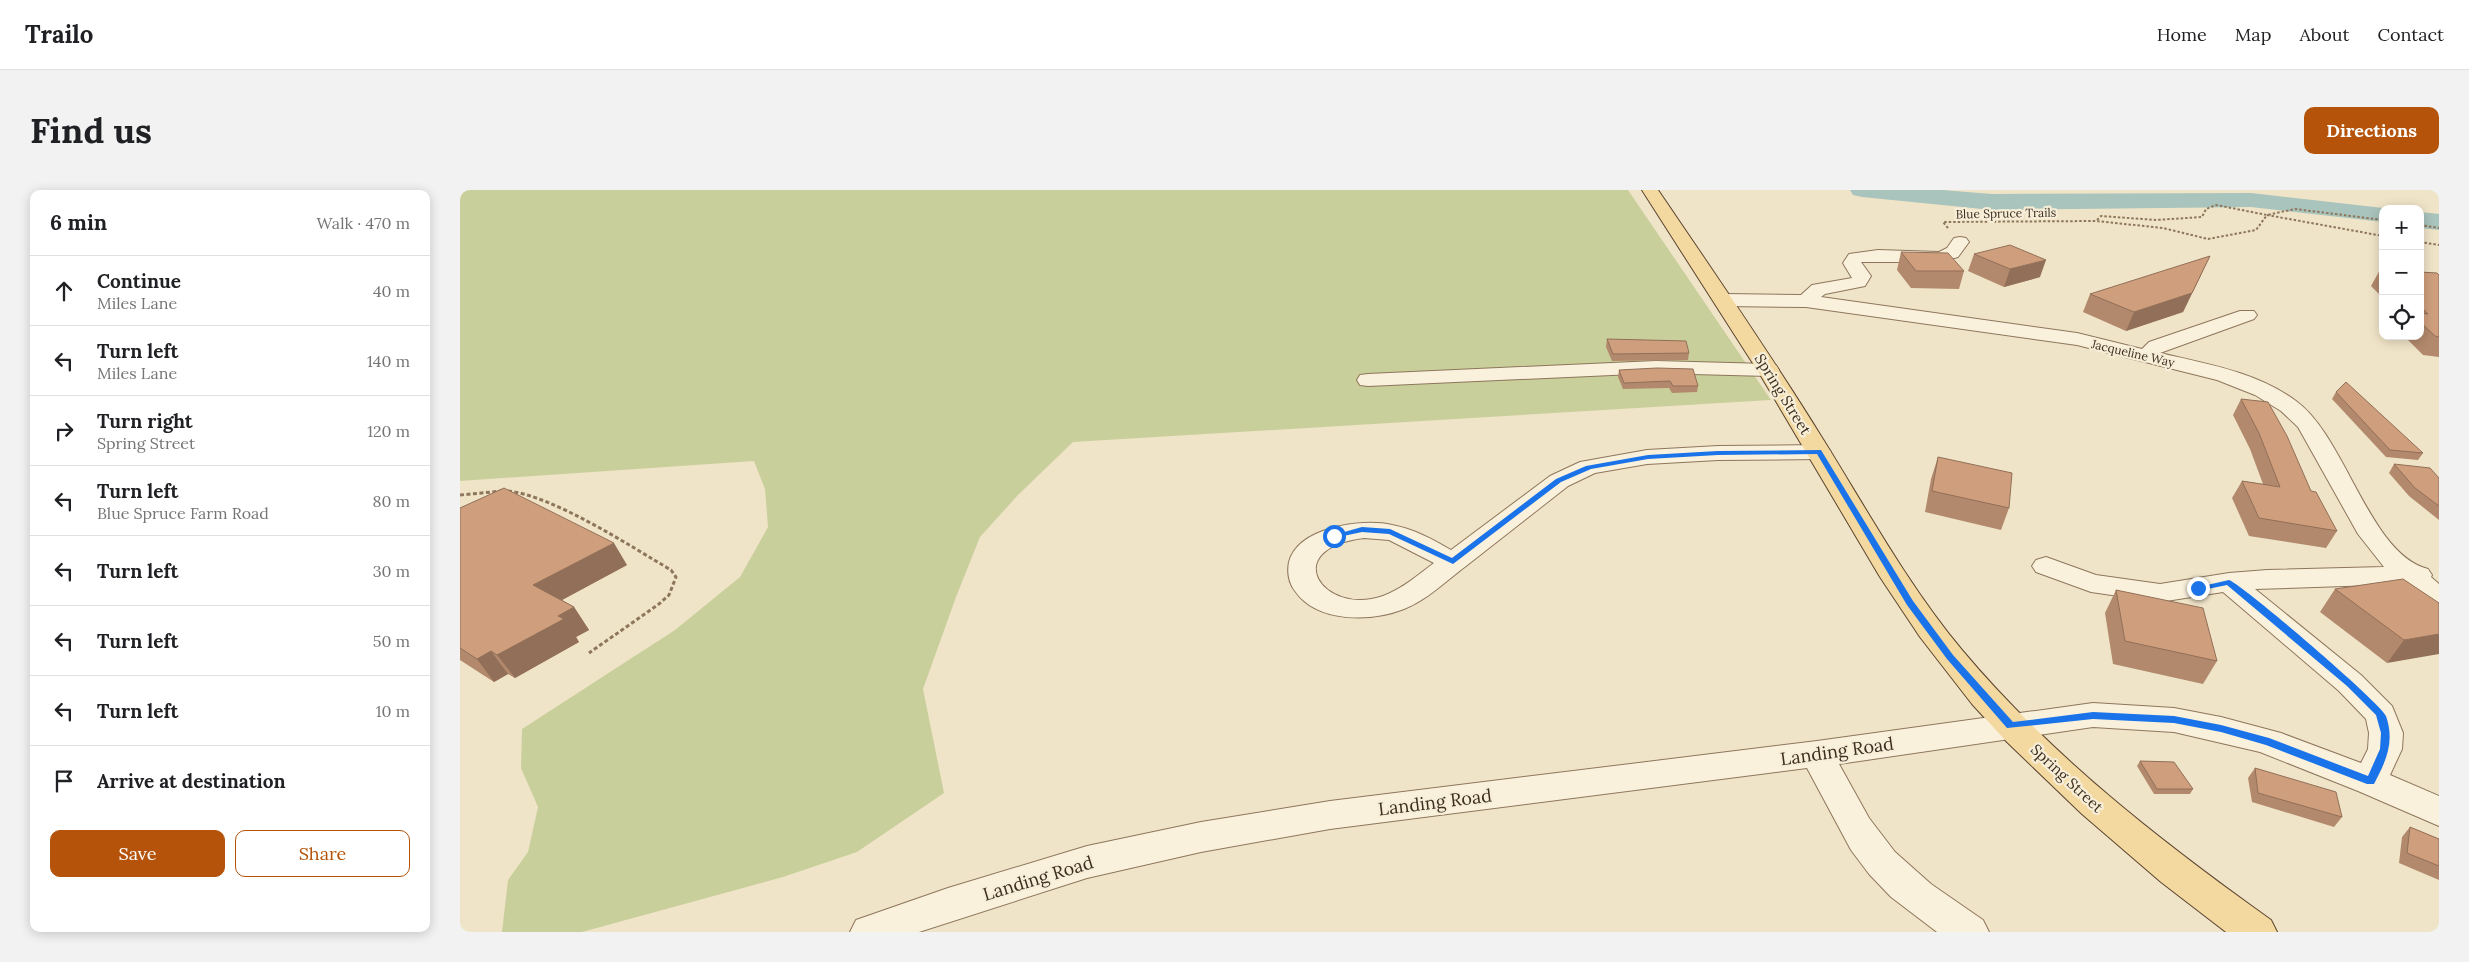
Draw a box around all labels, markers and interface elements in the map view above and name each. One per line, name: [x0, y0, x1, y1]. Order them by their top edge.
text: Trailo: [25, 19, 93, 50]
text: Home: [2157, 23, 2207, 46]
text: Map: [2235, 23, 2271, 46]
text: About: [2299, 23, 2349, 46]
text: Contact: [2377, 23, 2444, 46]
button: Directions: [2304, 107, 2439, 154]
text: Find us: [30, 108, 152, 153]
street label: Blue Spruce Trails: [1956, 205, 2057, 221]
map controls: [2379, 205, 2424, 340]
button: +: [2379, 205, 2424, 250]
text: 6 min: [50, 209, 107, 236]
text: Walk · 470 m: [317, 213, 410, 233]
button: −: [2379, 250, 2424, 295]
text: Continue: [97, 269, 181, 293]
icon: ahead: [50, 277, 78, 305]
text: 40 m: [373, 281, 410, 301]
text: Miles Lane: [97, 293, 177, 313]
button: locate: [2379, 295, 2424, 340]
street label: Jacqueline Way: [2089, 336, 2177, 370]
text: Turn left: [97, 339, 178, 363]
icon: left: [50, 347, 78, 375]
street label: Spring Street: [1751, 350, 1816, 438]
text: 140 m: [367, 351, 410, 371]
text: Miles Lane: [97, 363, 177, 383]
text: Turn right: [97, 409, 193, 433]
icon: right: [50, 417, 78, 445]
text: 120 m: [367, 421, 410, 441]
text: Spring Street: [97, 433, 195, 453]
text: Turn left: [97, 479, 178, 503]
icon: left: [50, 487, 78, 515]
text: 80 m: [373, 491, 410, 511]
text: Blue Spruce Farm Road: [97, 503, 269, 523]
route start: [1323, 525, 1346, 548]
icon: left: [50, 557, 78, 585]
text: Turn left: [97, 559, 178, 583]
text: 30 m: [373, 561, 410, 581]
route end: [2187, 577, 2210, 600]
icon: left: [50, 627, 78, 655]
text: Turn left: [97, 629, 178, 653]
text: 50 m: [373, 631, 410, 651]
icon: left: [50, 697, 78, 725]
text: Turn left: [97, 699, 178, 723]
text: 10 m: [376, 701, 410, 721]
street label: Landing Road: [1779, 732, 1895, 770]
street label: Spring Street: [2027, 740, 2107, 816]
icon: arrive: [50, 767, 78, 795]
text: Arrive at destination: [97, 769, 286, 793]
street label: Landing Road: [1377, 784, 1493, 820]
button: Save: [50, 830, 225, 877]
button: Share: [235, 830, 410, 877]
street label: Landing Road: [980, 850, 1096, 906]

